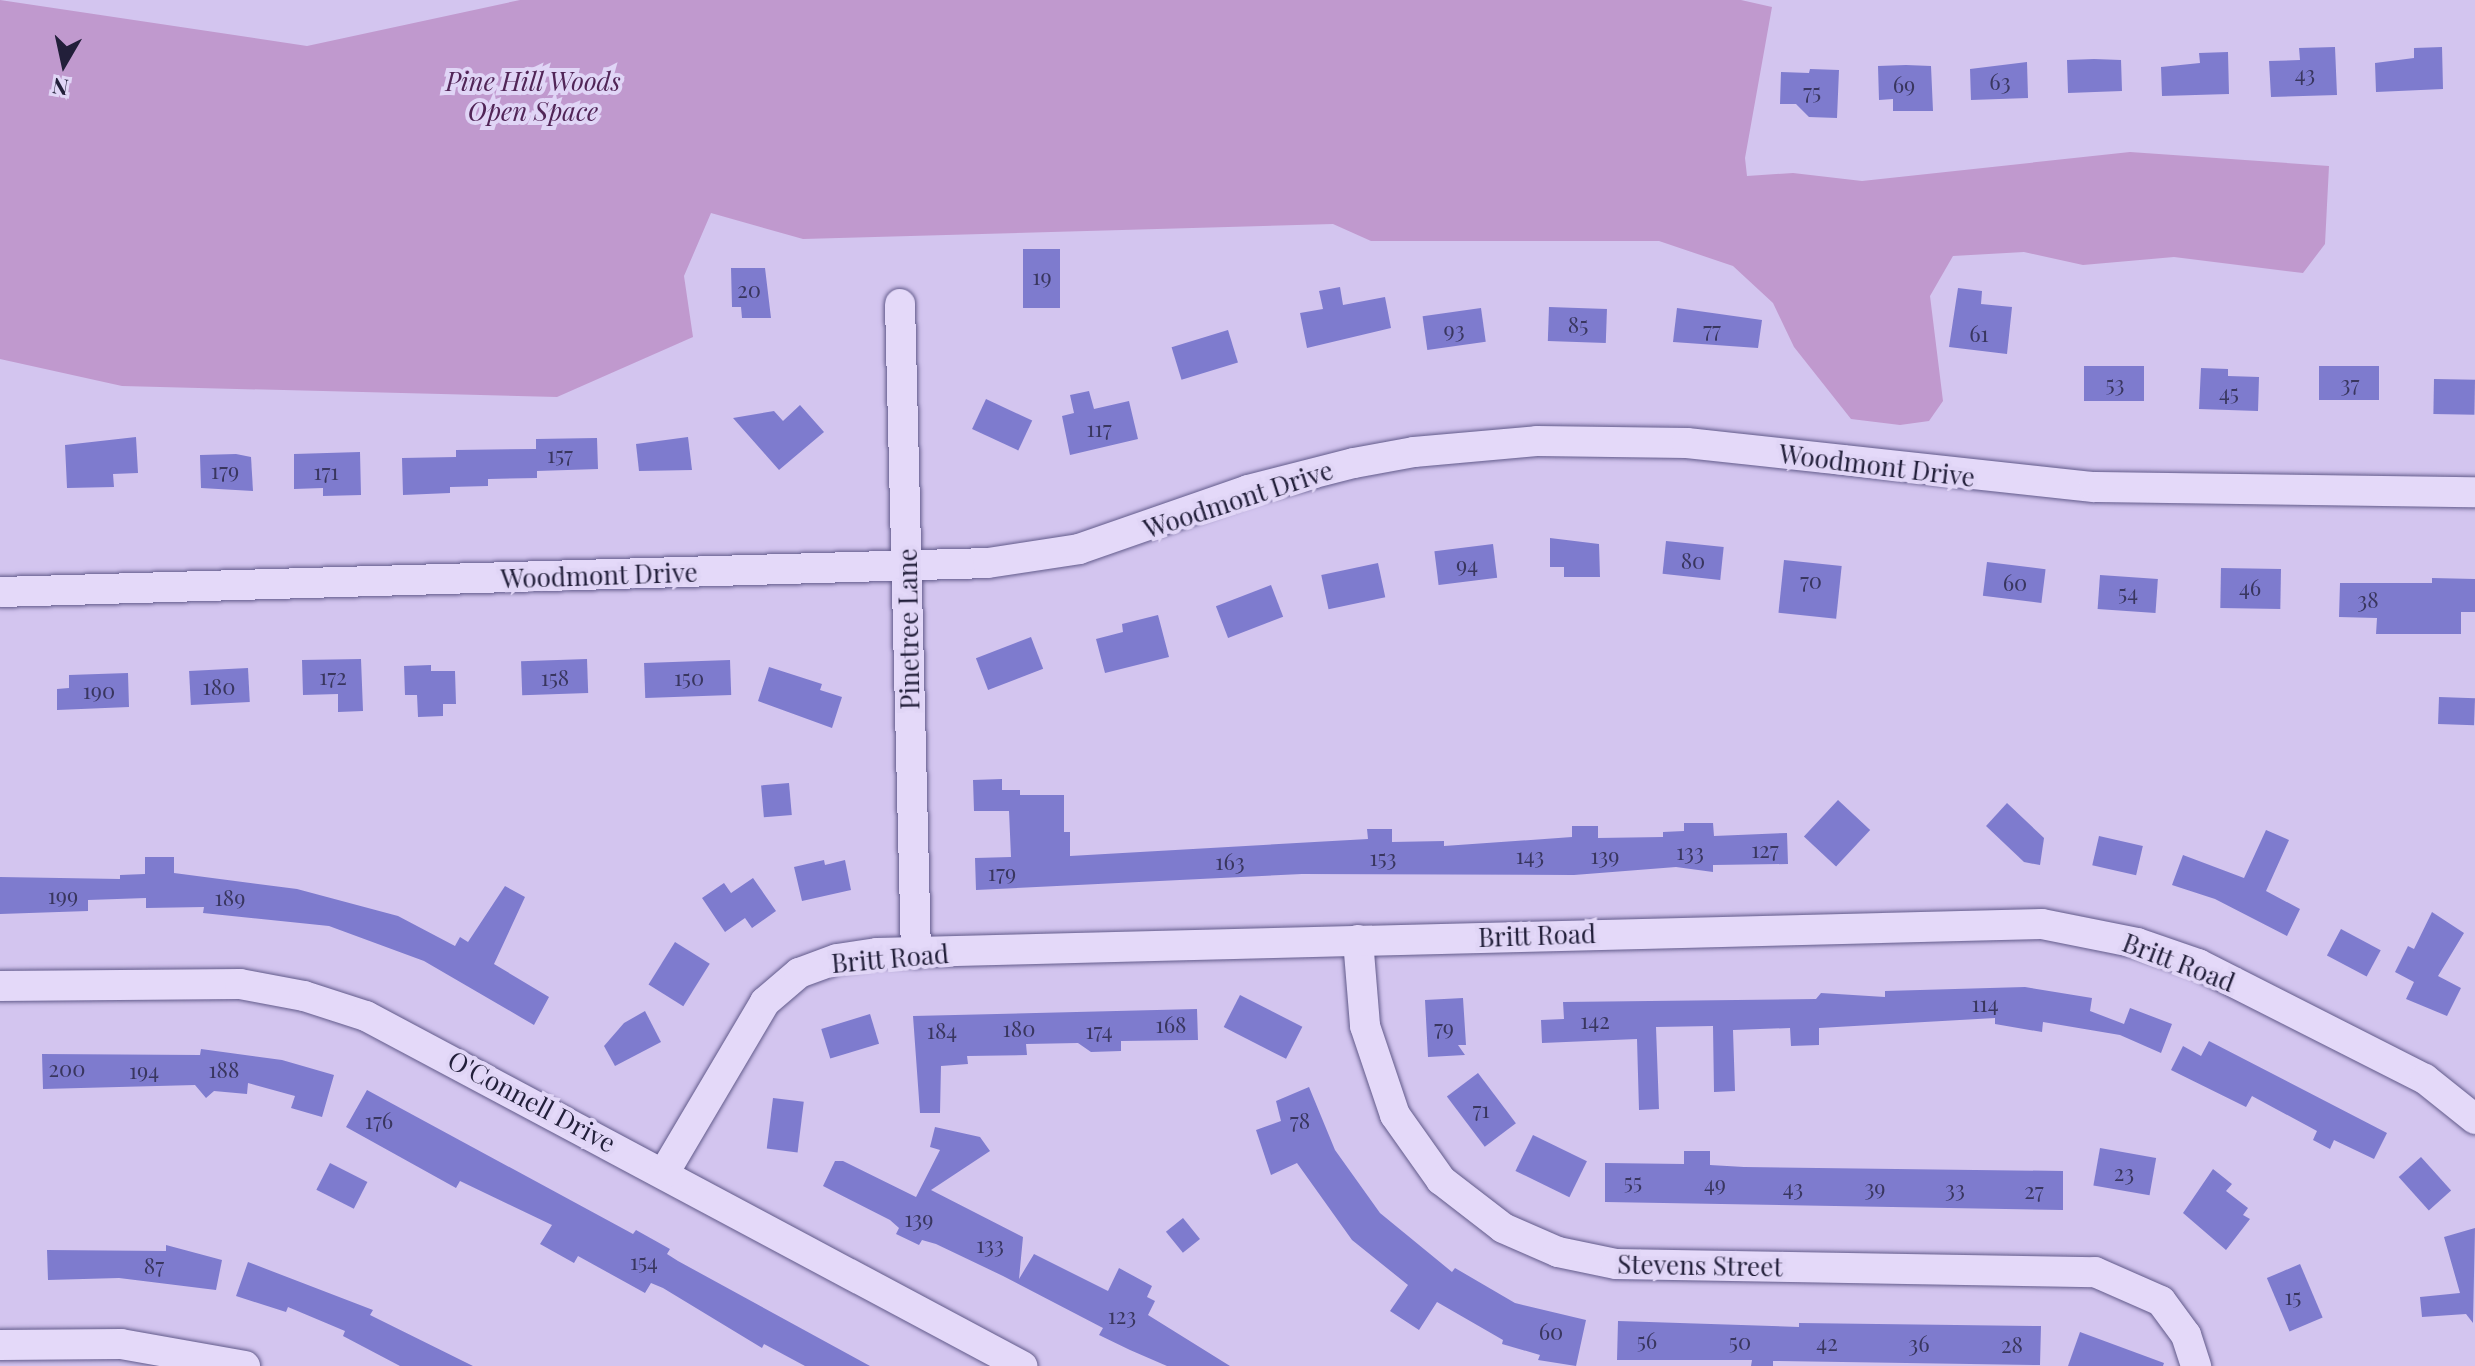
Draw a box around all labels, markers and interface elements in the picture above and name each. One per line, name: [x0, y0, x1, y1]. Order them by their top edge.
north arrow: [24, 24, 104, 104]
house number: 43: [2295, 61, 2315, 87]
park label: Pine Hill Woods Open Space: [445, 65, 621, 126]
house number: 63: [1989, 69, 2011, 95]
text: N: [50, 72, 70, 104]
house number: 69: [1893, 72, 1915, 98]
house number: 75: [1803, 79, 1821, 105]
house number: 19: [1032, 264, 1052, 290]
house number: 20: [737, 277, 761, 303]
house number: 85: [1568, 312, 1588, 338]
house number: 93: [1443, 317, 1465, 343]
house number: 77: [1703, 317, 1721, 343]
house number: 61: [1969, 321, 1989, 347]
house number: 53: [2105, 371, 2125, 397]
house number: 37: [2341, 371, 2359, 397]
house number: 45: [2219, 380, 2239, 406]
house number: 117: [1086, 416, 1112, 442]
street label: Woodmont Drive: [1777, 437, 1977, 493]
house number: 157: [547, 442, 573, 468]
street label: Woodmont Drive: [1139, 454, 1337, 544]
house number: 179: [211, 458, 239, 484]
house number: 171: [313, 459, 339, 485]
street label: Pinetree Lane: [891, 548, 925, 710]
house number: 80: [1681, 548, 1705, 574]
house number: 94: [1456, 552, 1478, 578]
street label: Woodmont Drive: [500, 556, 698, 594]
house number: 70: [1800, 568, 1822, 594]
house number: 60: [2003, 570, 2027, 596]
house number: 46: [2239, 575, 2261, 601]
house number: 54: [2118, 580, 2138, 606]
house number: 38: [2357, 587, 2379, 613]
house number: 172: [319, 664, 347, 690]
house number: 158: [541, 665, 569, 691]
house number: 150: [674, 665, 704, 691]
house number: 180: [203, 674, 235, 700]
house number: 190: [83, 678, 115, 704]
house number: 127: [1751, 837, 1779, 863]
house number: 133: [1676, 839, 1704, 865]
house number: 143: [1516, 843, 1544, 869]
house number: 139: [1591, 843, 1619, 869]
house number: 153: [1370, 845, 1396, 871]
house number: 163: [1215, 849, 1245, 875]
house number: 179: [988, 860, 1016, 886]
house number: 199: [48, 883, 78, 909]
house number: 189: [215, 885, 245, 911]
street label: Britt Road: [1477, 917, 1597, 953]
street label: Britt Road: [2118, 926, 2240, 998]
street label: Britt Road: [830, 937, 950, 979]
house number: 114: [1971, 991, 1999, 1017]
house number: 142: [1580, 1008, 1610, 1034]
house number: 168: [1156, 1012, 1186, 1038]
house number: 79: [1434, 1015, 1454, 1041]
house number: 180: [1003, 1016, 1035, 1042]
house number: 184: [927, 1018, 957, 1044]
house number: 174: [1085, 1018, 1113, 1044]
street label: O'Connell Drive: [443, 1044, 621, 1158]
house number: 200: [49, 1056, 85, 1082]
house number: 188: [208, 1057, 240, 1083]
house number: 194: [129, 1058, 159, 1084]
house number: 71: [1472, 1097, 1490, 1123]
house number: 176: [365, 1108, 393, 1134]
house number: 78: [1290, 1108, 1310, 1134]
house number: 23: [2114, 1160, 2134, 1186]
house number: 55: [1624, 1169, 1642, 1195]
house number: 49: [1704, 1171, 1726, 1197]
house number: 43: [1783, 1175, 1803, 1201]
house number: 39: [1864, 1175, 1886, 1201]
house number: 33: [1945, 1176, 1965, 1202]
house number: 27: [2024, 1178, 2044, 1204]
house number: 139: [905, 1206, 933, 1232]
house number: 133: [976, 1232, 1004, 1258]
street label: Stevens Street: [1617, 1248, 1783, 1282]
house number: 154: [630, 1249, 658, 1275]
house number: 87: [144, 1253, 164, 1279]
house number: 15: [2284, 1284, 2302, 1310]
house number: 123: [1108, 1303, 1136, 1329]
house number: 60: [1539, 1319, 1563, 1345]
house number: 56: [1637, 1328, 1657, 1354]
house number: 50: [1729, 1329, 1751, 1355]
house number: 42: [1816, 1330, 1838, 1356]
house number: 36: [1908, 1331, 1930, 1357]
house number: 28: [2001, 1332, 2023, 1358]

